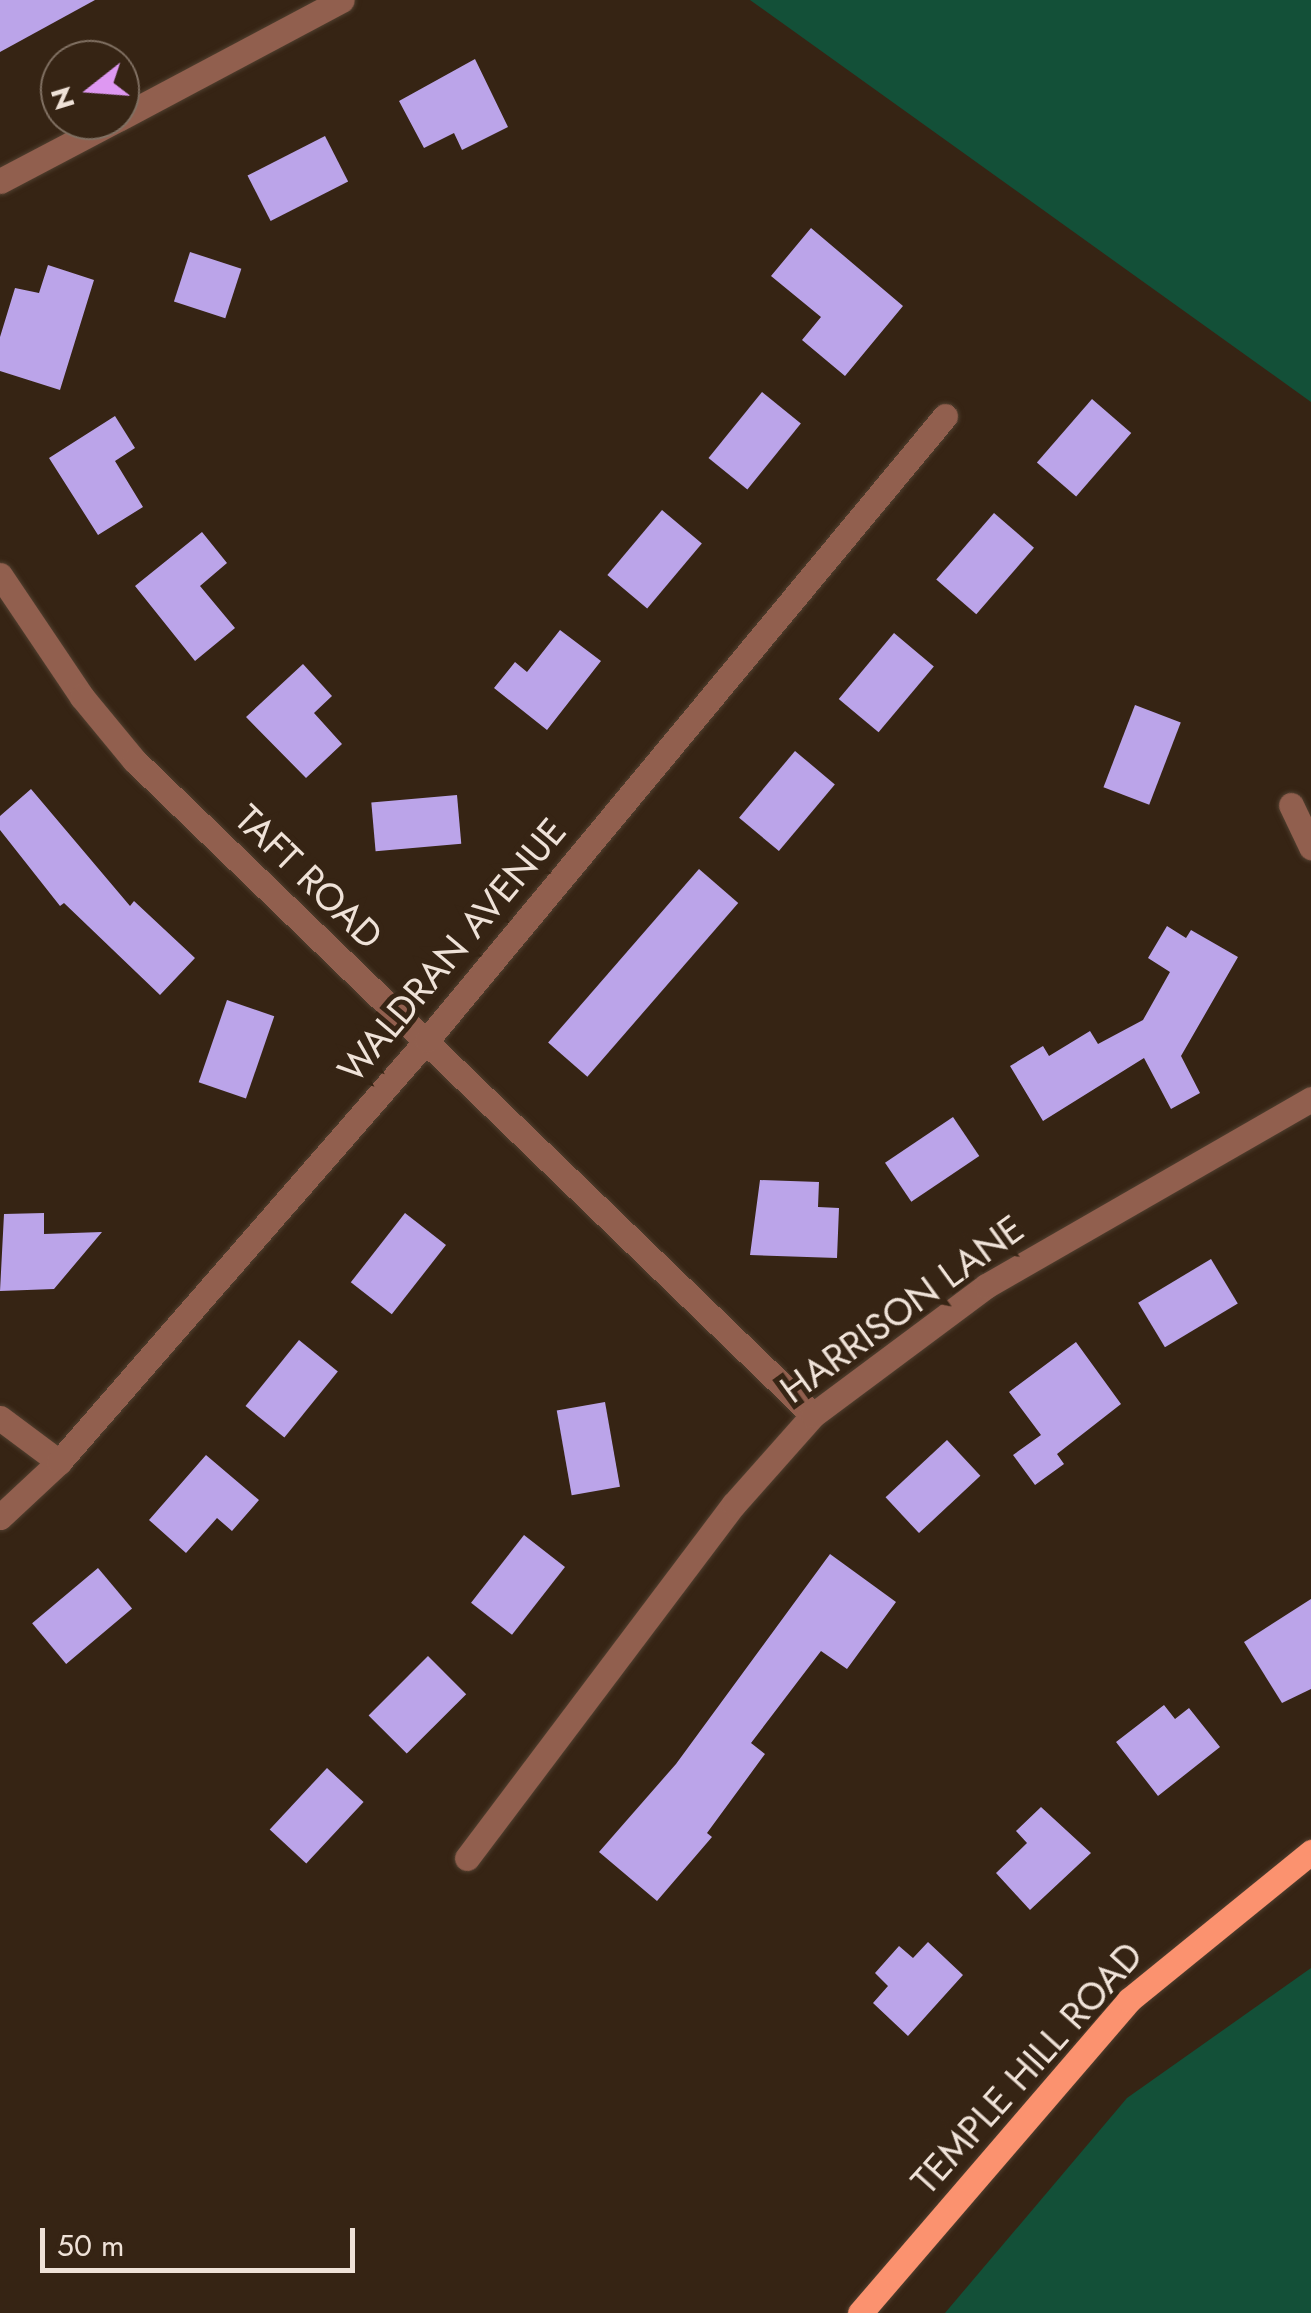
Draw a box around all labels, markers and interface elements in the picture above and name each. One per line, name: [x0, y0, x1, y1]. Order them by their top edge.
north arrow: [40, 40, 140, 140]
text: N: [40, 82, 86, 115]
street label: TAFT ROAD: [226, 796, 392, 958]
street label: WALDRAN AVENUE: [328, 809, 576, 1091]
street label: HARRISON LANE: [771, 1205, 1033, 1413]
street label: TEMPLE HILL ROAD: [902, 1933, 1152, 2203]
scale bar: [45, 2208, 360, 2270]
text: 50 m: [57, 2224, 124, 2267]

